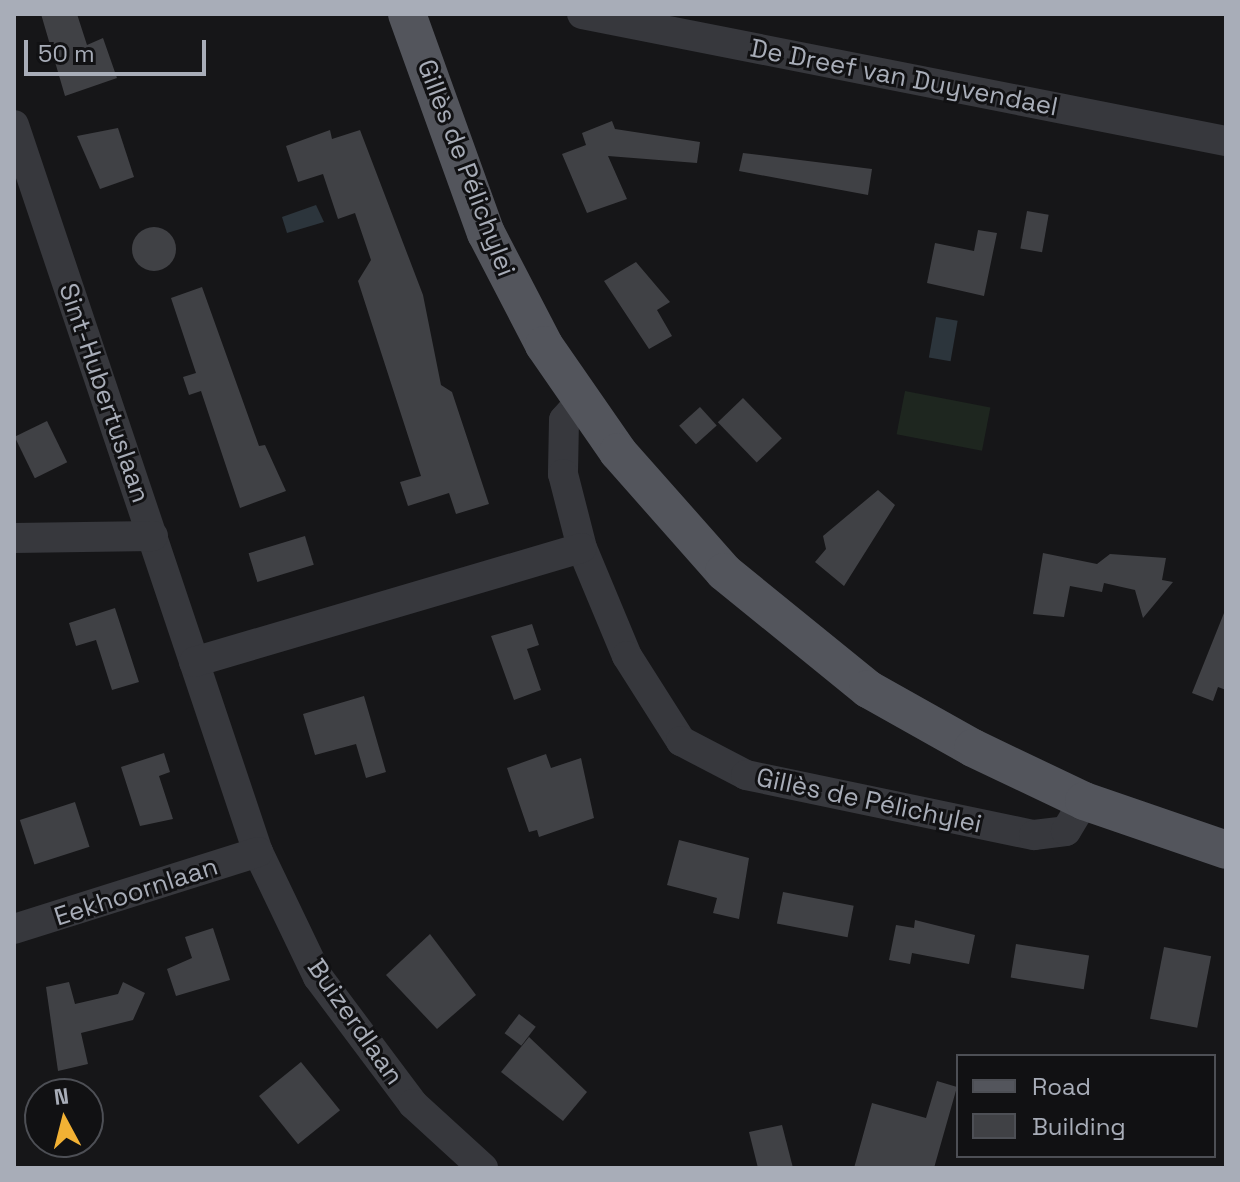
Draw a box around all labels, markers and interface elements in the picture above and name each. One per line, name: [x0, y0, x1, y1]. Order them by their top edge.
scale bar: [28, 24, 210, 74]
street label: De Dreef van Duyvendael: [748, 33, 1060, 123]
text: 50 m: [38, 38, 95, 69]
street label: Gillès de Pélichylei: [410, 55, 522, 281]
street label: Sint-Hubertuslaan: [52, 279, 156, 507]
street label: Gillès de Pélichylei: [754, 762, 984, 840]
street label: Eekhoornlaan: [50, 851, 222, 933]
street label: Buizerdlaan: [300, 953, 410, 1091]
legend: [956, 1054, 1216, 1158]
text: Road: [1032, 1071, 1091, 1102]
north arrow: [24, 1078, 104, 1158]
text: N: [52, 1081, 70, 1111]
text: Building: [1032, 1111, 1126, 1142]

